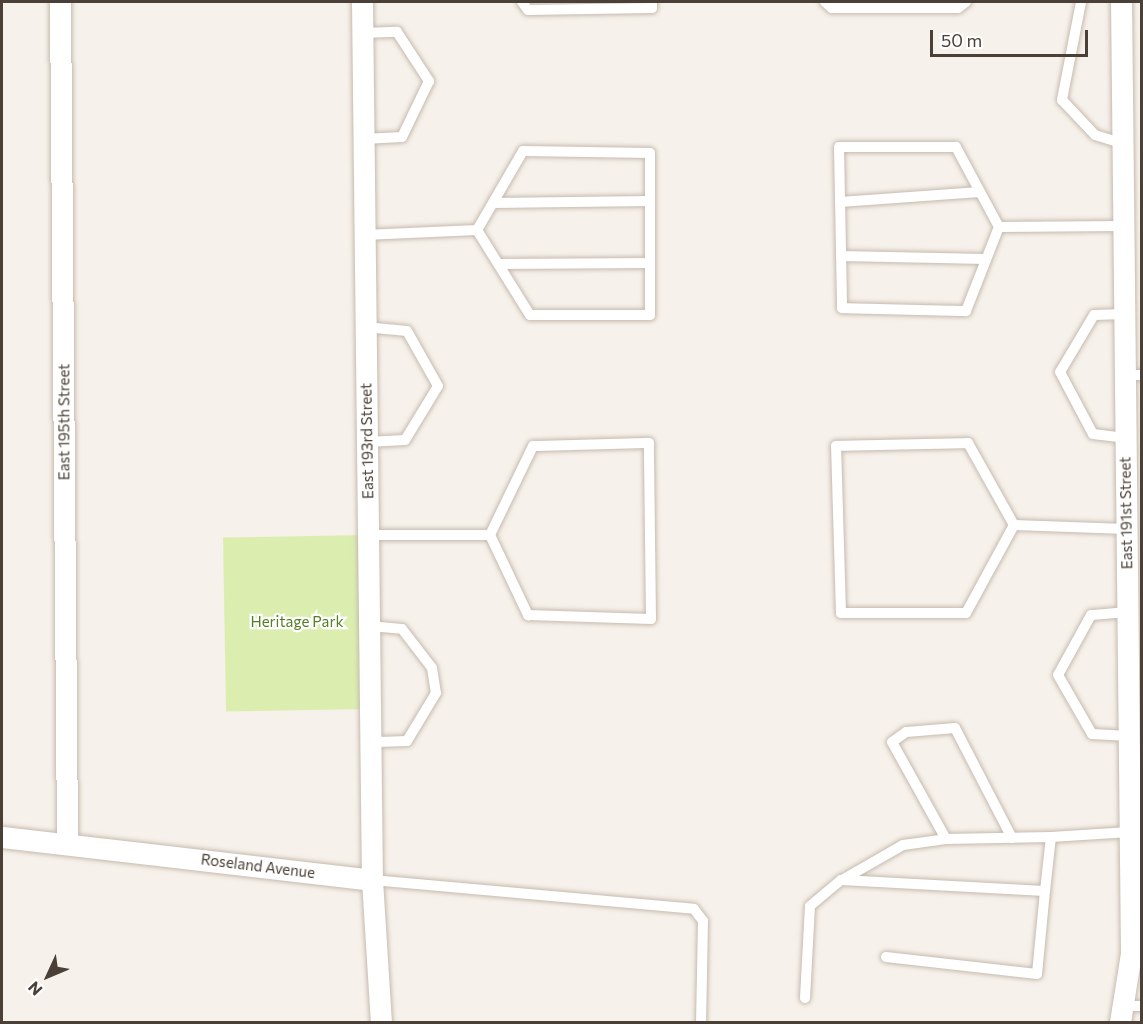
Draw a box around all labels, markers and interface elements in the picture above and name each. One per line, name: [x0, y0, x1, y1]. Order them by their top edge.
scale bar: [933, 18, 1090, 56]
text: 50 m: [941, 29, 982, 51]
street label: East 195th Street: [55, 364, 73, 480]
street label: East 193rd Street: [357, 383, 377, 499]
street label: East 191st Street: [1116, 457, 1136, 569]
park label: Heritage Park: [250, 613, 344, 631]
street label: Roseland Avenue: [200, 850, 316, 882]
north arrow: [18, 946, 78, 1006]
text: N: [24, 978, 46, 1000]

